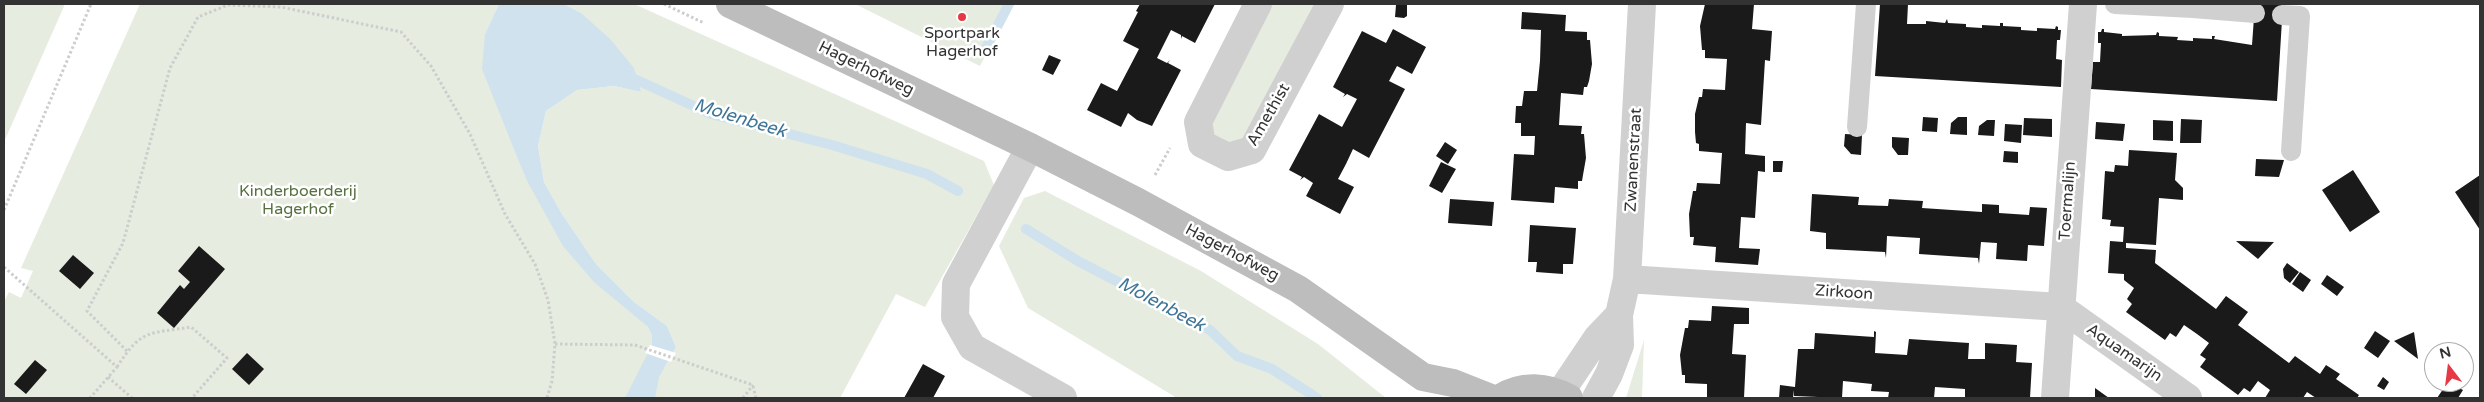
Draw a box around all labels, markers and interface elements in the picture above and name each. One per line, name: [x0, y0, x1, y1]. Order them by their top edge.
marker: Sportpark Hagerhof: [956, 11, 968, 23]
place label: Sportpark Hagerhof: [924, 24, 1000, 62]
street label: Hagerhofweg: [815, 38, 917, 100]
street label: Amethist: [1243, 80, 1295, 150]
water label: Molenbeek: [691, 95, 789, 143]
street label: Zwanenstraat: [1622, 108, 1646, 212]
street label: Toermalijn: [2056, 161, 2080, 241]
park label: Kinderboerderij Hagerhof: [239, 182, 357, 220]
street label: Hagerhofweg: [1182, 220, 1282, 286]
water label: Molenbeek: [1114, 273, 1208, 337]
street label: Zirkoon: [1814, 281, 1874, 305]
street label: Aquamarijn: [2082, 320, 2166, 386]
north arrow: [2424, 342, 2474, 392]
text: N: [2438, 343, 2453, 363]

